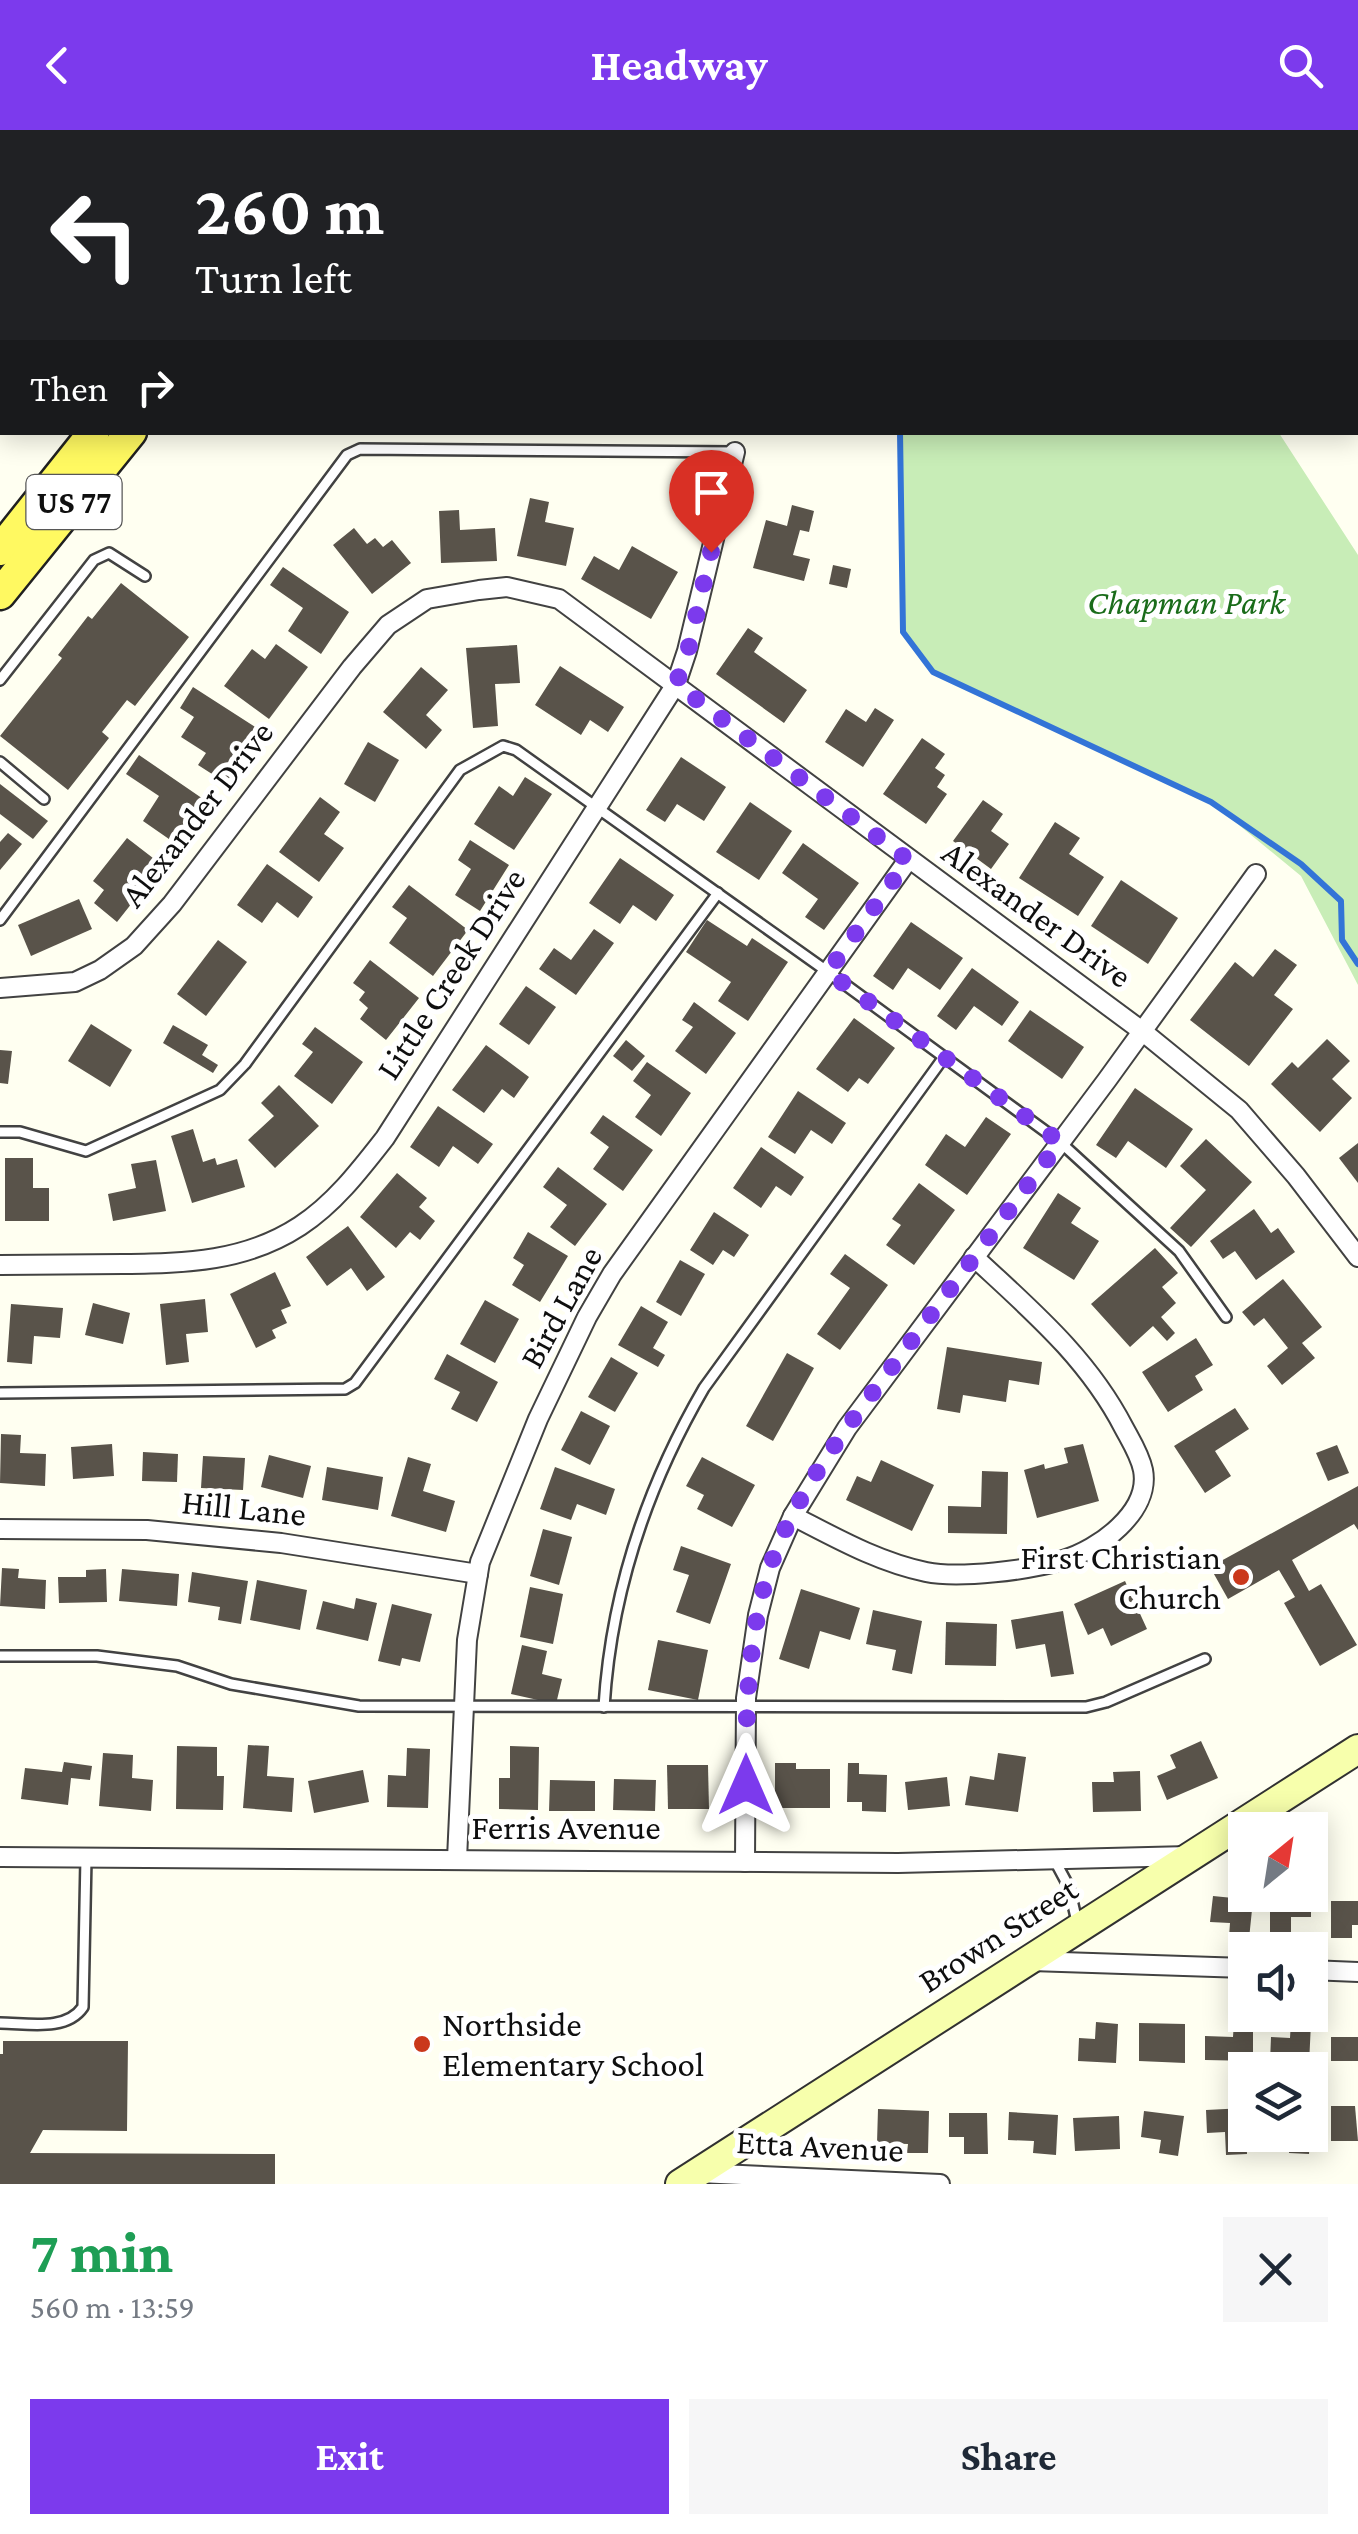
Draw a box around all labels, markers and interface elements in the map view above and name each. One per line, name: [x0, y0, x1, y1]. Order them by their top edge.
icon: back: [30, 38, 85, 93]
icon: search: [1273, 38, 1328, 93]
text: Headway: [590, 40, 768, 90]
icon: left: [30, 170, 160, 300]
text: 260 m: [195, 171, 384, 249]
text: Turn left: [195, 253, 352, 303]
icon: right: [128, 360, 183, 415]
text: Then: [30, 367, 108, 409]
pin: [669, 450, 754, 553]
icon: arrive: [684, 465, 739, 520]
road number: US 77: [27, 475, 122, 529]
park label: Chapman Park: [1087, 583, 1287, 622]
street label: Alexander Drive: [113, 714, 281, 914]
street label: Alexander Drive: [935, 832, 1139, 996]
street label: Little Creek Drive: [368, 861, 534, 1087]
street label: Bird Lane: [512, 1239, 610, 1375]
street label: Hill Lane: [180, 1482, 308, 1534]
place label: First Christian Church: [1020, 1538, 1221, 1617]
marker: First Christian Church: [1230, 1566, 1252, 1588]
position arrow: [694, 1733, 798, 1837]
street label: Ferris Avenue: [471, 1808, 661, 1847]
north arrow: [1228, 1812, 1328, 1912]
map controls: [1228, 1812, 1328, 2152]
street label: Brown Street: [911, 1869, 1085, 2001]
button: sound: [1228, 1932, 1328, 2032]
place label: Northside Elementary School: [442, 2005, 704, 2084]
marker: Northside Elementary School: [411, 2033, 433, 2055]
button: layers: [1228, 2052, 1328, 2152]
street label: Etta Avenue: [735, 2122, 905, 2170]
button: close: [1223, 2217, 1328, 2322]
text: 7 min: [30, 2218, 173, 2285]
text: 560 m · 13:59: [30, 2289, 195, 2325]
button: Exit: [30, 2399, 669, 2514]
button: Share: [689, 2399, 1328, 2514]

